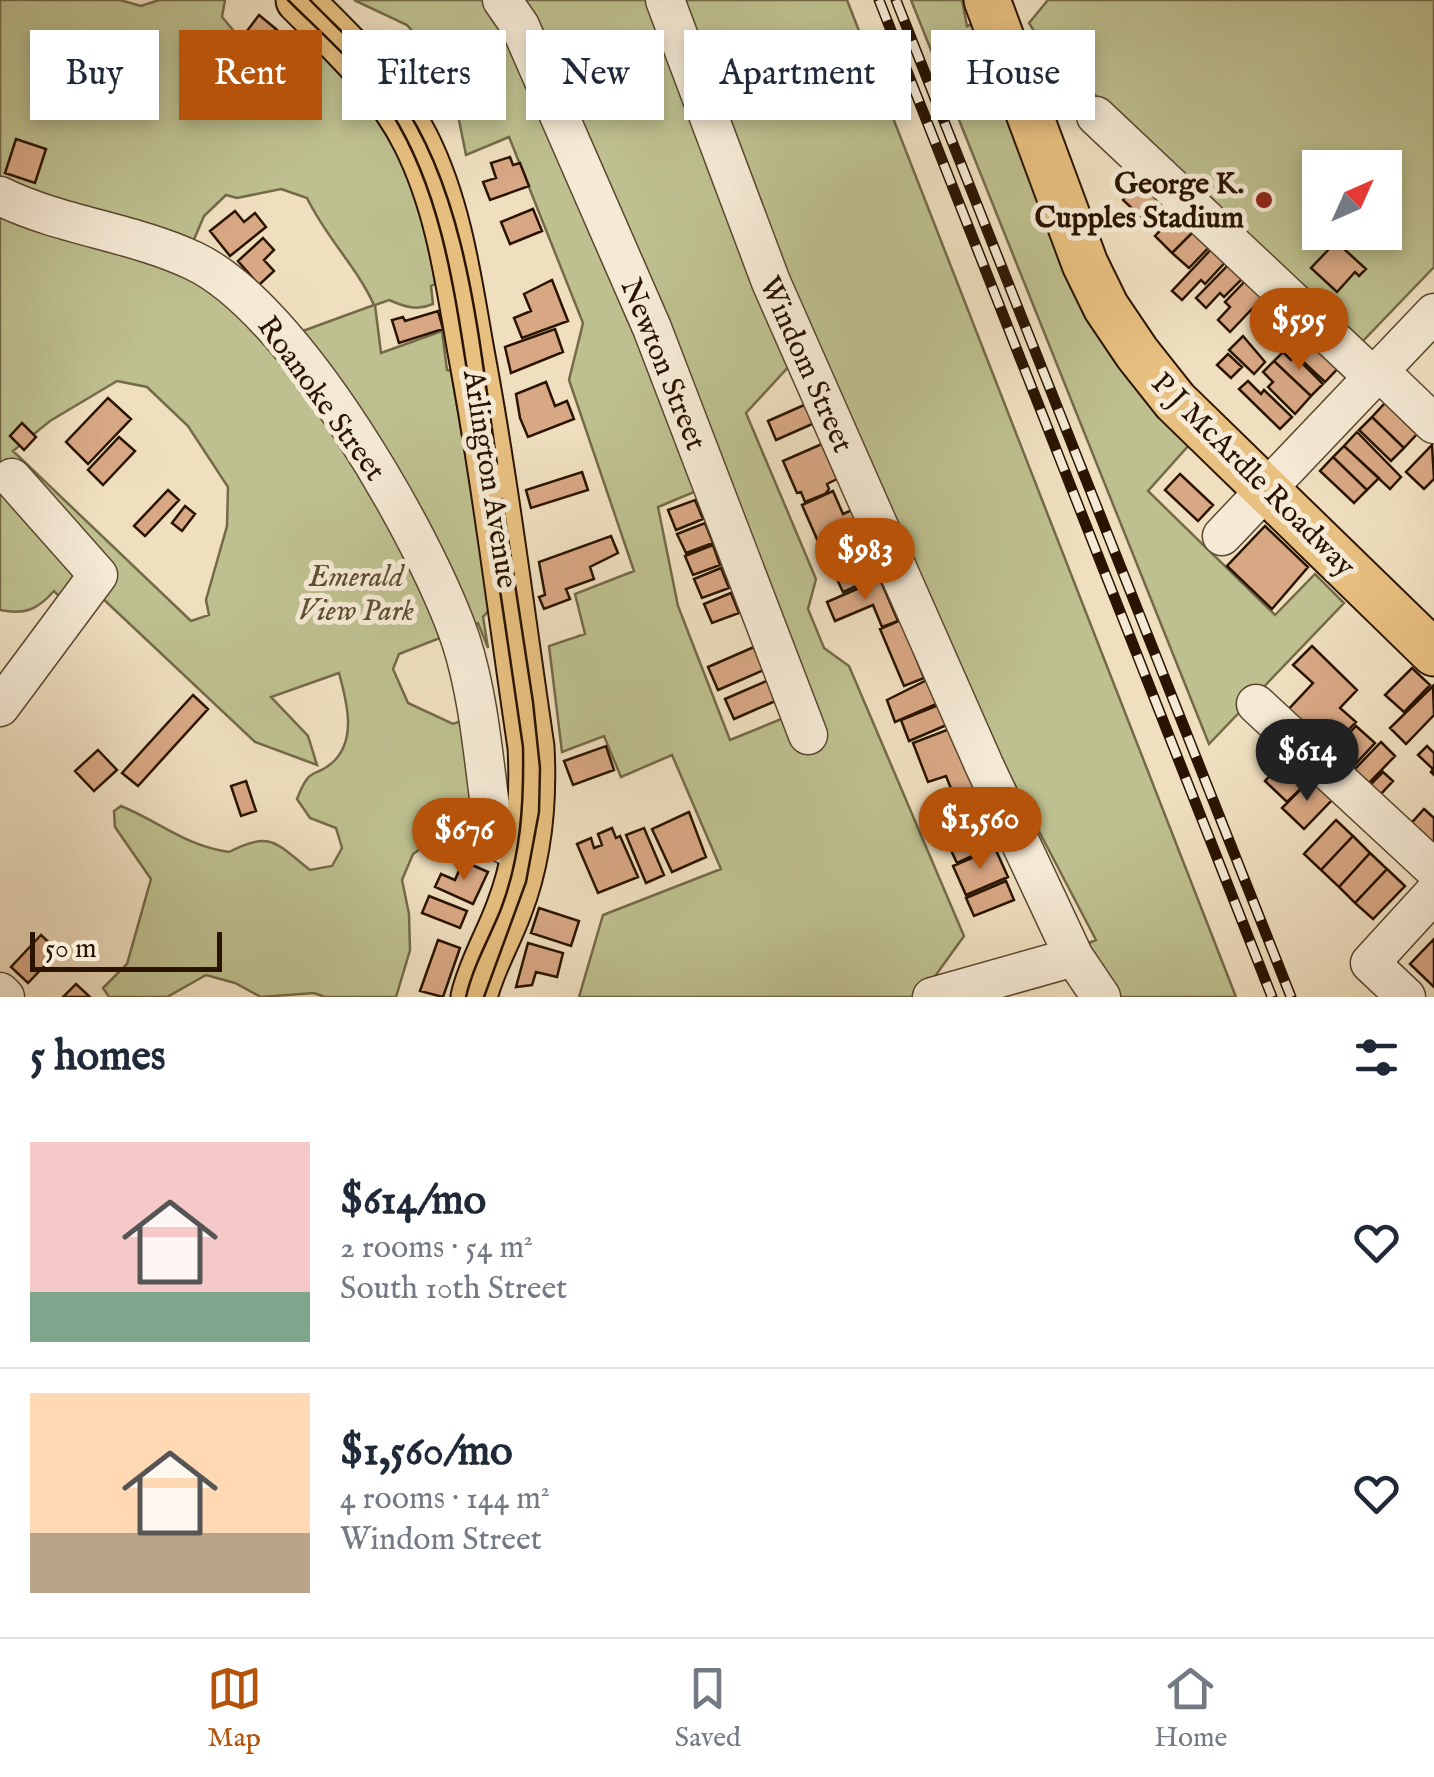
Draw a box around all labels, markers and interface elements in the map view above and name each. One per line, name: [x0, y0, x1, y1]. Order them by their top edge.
chip: Buy: [30, 30, 159, 120]
chip: Rent: [179, 30, 322, 120]
chip: Filters: [342, 30, 506, 120]
chip: New: [526, 30, 664, 120]
chip: Apartment: [684, 30, 911, 120]
chip: House: [931, 30, 1095, 120]
north arrow: [1302, 150, 1402, 250]
map controls: [1302, 150, 1402, 250]
place label: George K. Cupples Stadium: [1034, 166, 1244, 238]
marker: George K. Cupples Stadium: [1253, 189, 1275, 211]
street label: Windom Street: [749, 271, 861, 459]
street label: Newton Street: [610, 273, 714, 456]
pin: $595: [1240, 288, 1358, 373]
text: $595: [1272, 300, 1326, 341]
street label: Roanoke Street: [248, 309, 393, 489]
street label: P J McArdle Roadway: [1142, 365, 1363, 586]
street label: Arlington Avenue: [453, 367, 525, 591]
pin: $983: [806, 518, 924, 603]
text: $983: [837, 530, 893, 571]
park label: Emerald View Park: [298, 559, 414, 631]
pin: $614: [1248, 719, 1366, 804]
text: $614: [1278, 731, 1336, 772]
pin: $1,560: [899, 787, 1061, 872]
pin: $676: [405, 798, 523, 883]
text: $1,560: [941, 799, 1019, 840]
text: $676: [434, 810, 494, 851]
scale bar: [30, 927, 222, 971]
text: 50 m: [45, 932, 97, 967]
icon: filters: [1349, 1030, 1404, 1085]
text: 5 homes: [30, 1031, 166, 1084]
text: $614/mo: [340, 1175, 486, 1228]
icon: home: [110, 1182, 230, 1302]
icon: heart: [1349, 1215, 1404, 1270]
text: 2 rooms · 54 m²: [340, 1228, 533, 1269]
text: South 10th Street: [340, 1269, 567, 1310]
text: $1,560/mo: [340, 1426, 513, 1479]
icon: home: [110, 1433, 230, 1553]
icon: heart: [1349, 1466, 1404, 1521]
text: 4 rooms · 144 m²: [340, 1479, 550, 1520]
text: Windom Street: [340, 1520, 542, 1561]
tab: Map: [207, 1661, 262, 1756]
tab: Saved: [675, 1661, 741, 1756]
tab: Home: [1154, 1661, 1227, 1756]

